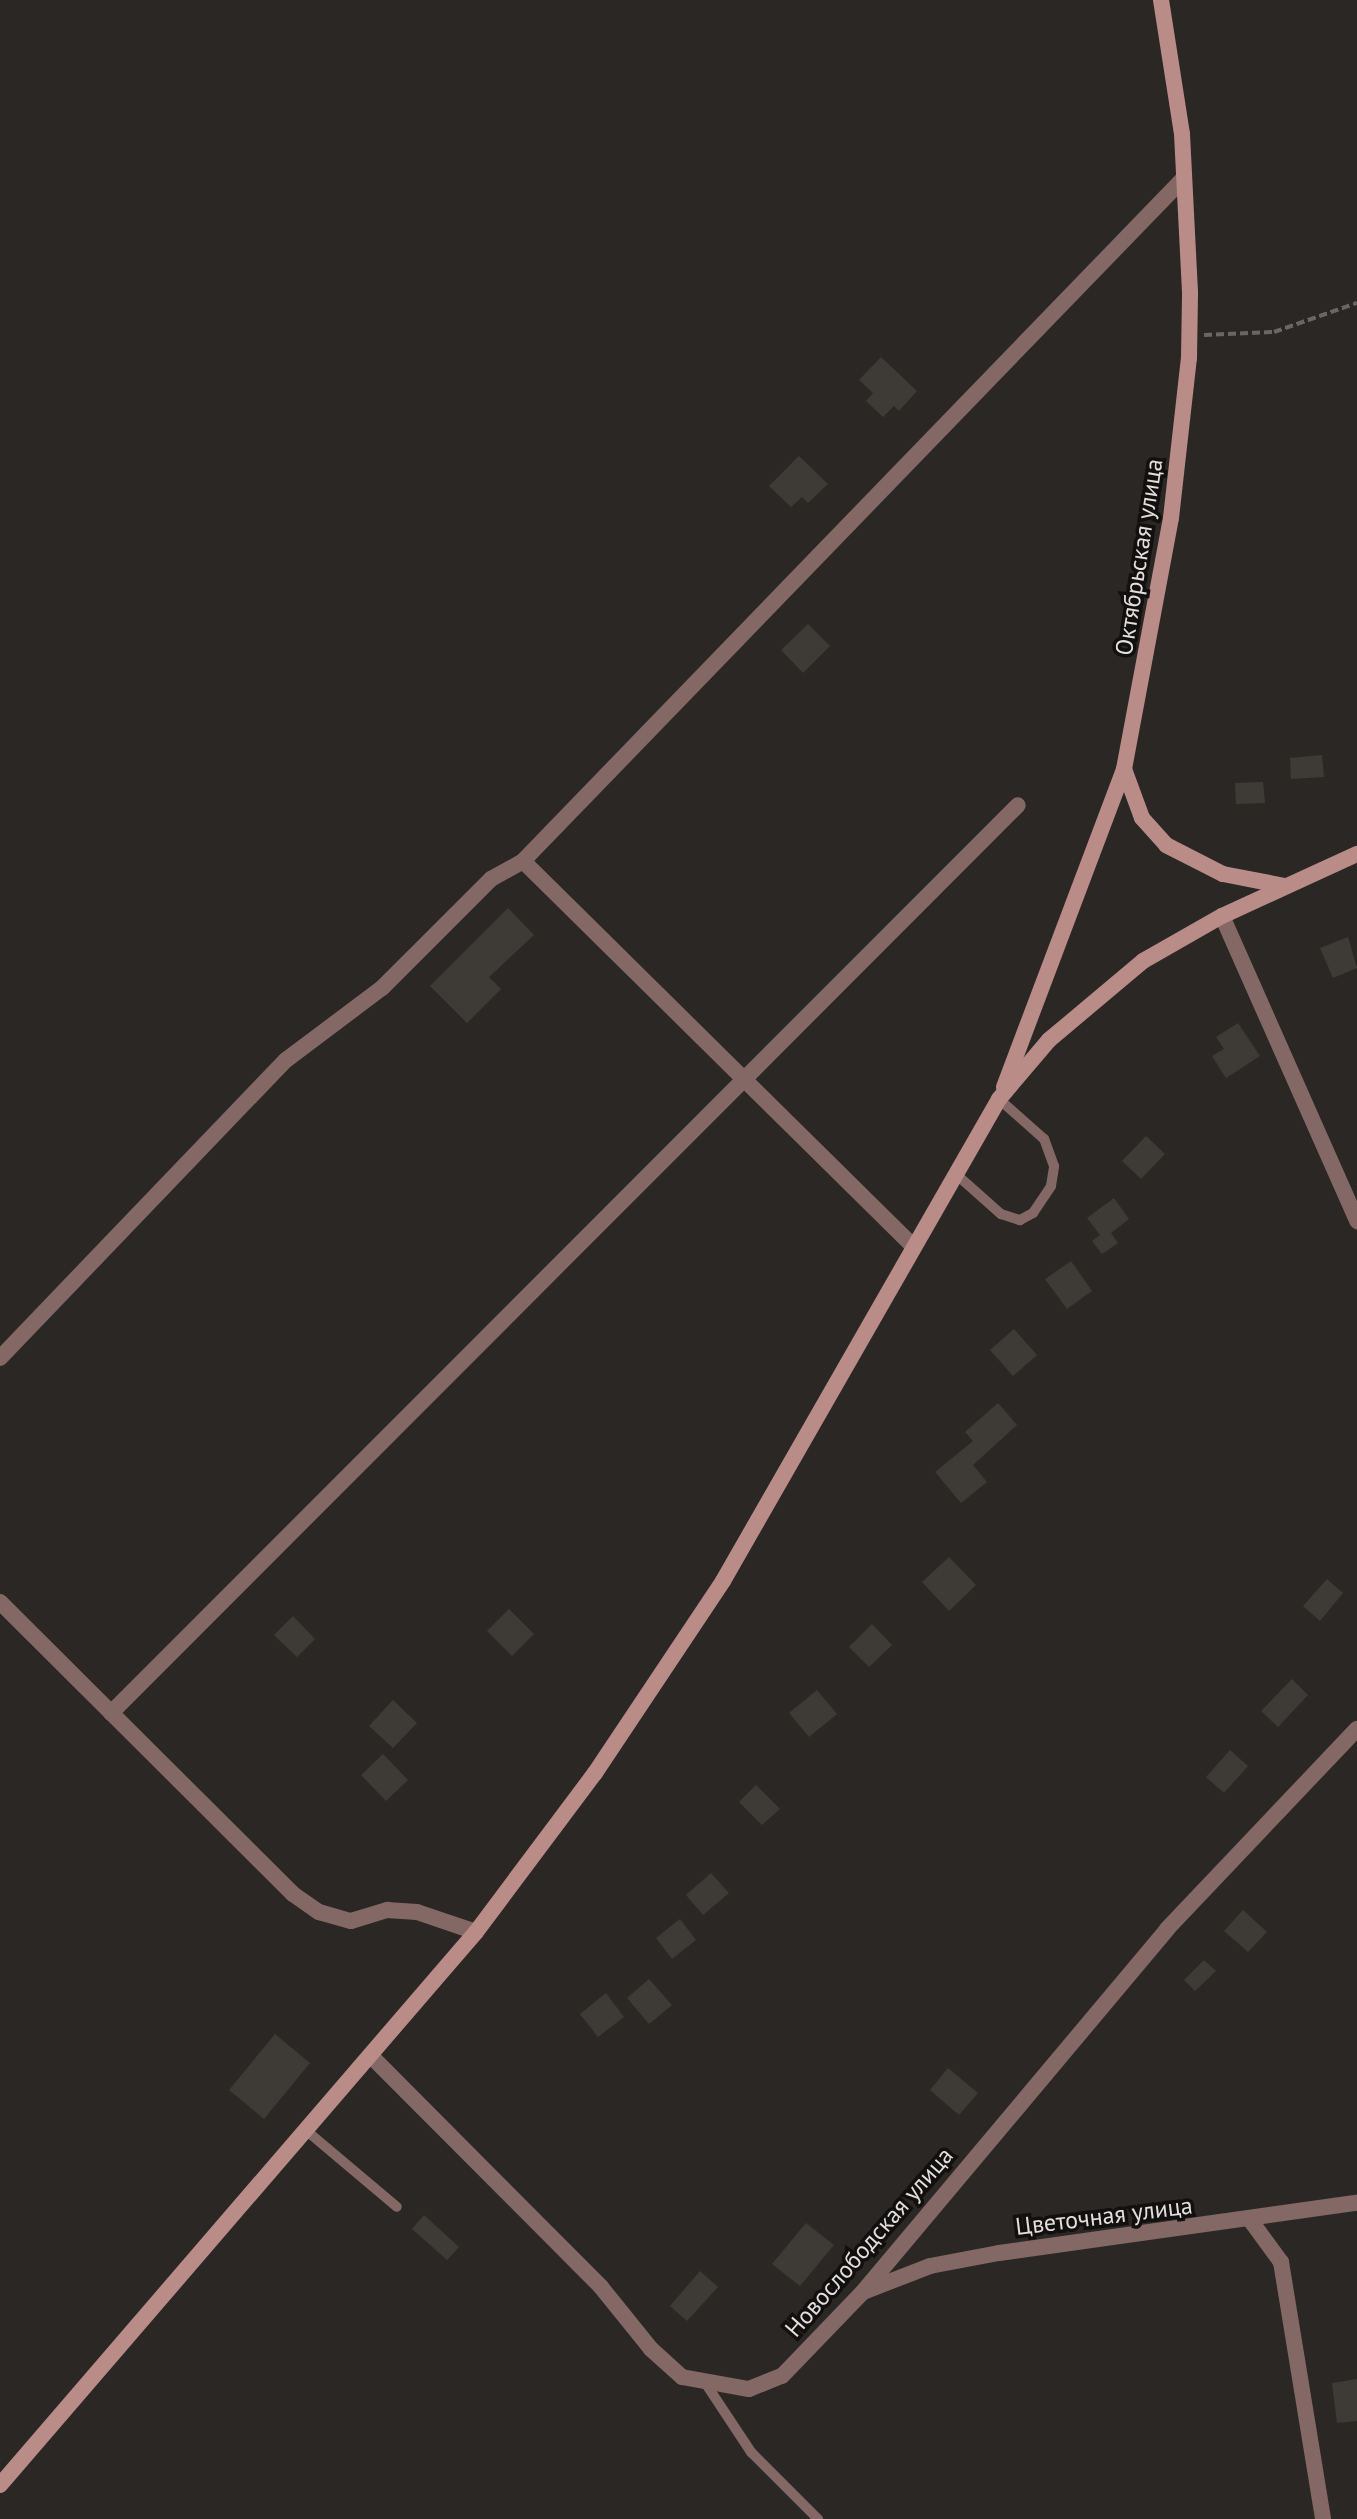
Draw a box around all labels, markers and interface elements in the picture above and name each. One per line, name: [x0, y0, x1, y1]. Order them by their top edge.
street label: Октябрьская улица: [1109, 457, 1169, 657]
street label: Новослободская улица: [779, 2142, 959, 2342]
street label: Цветочная улица: [1014, 2191, 1194, 2241]

